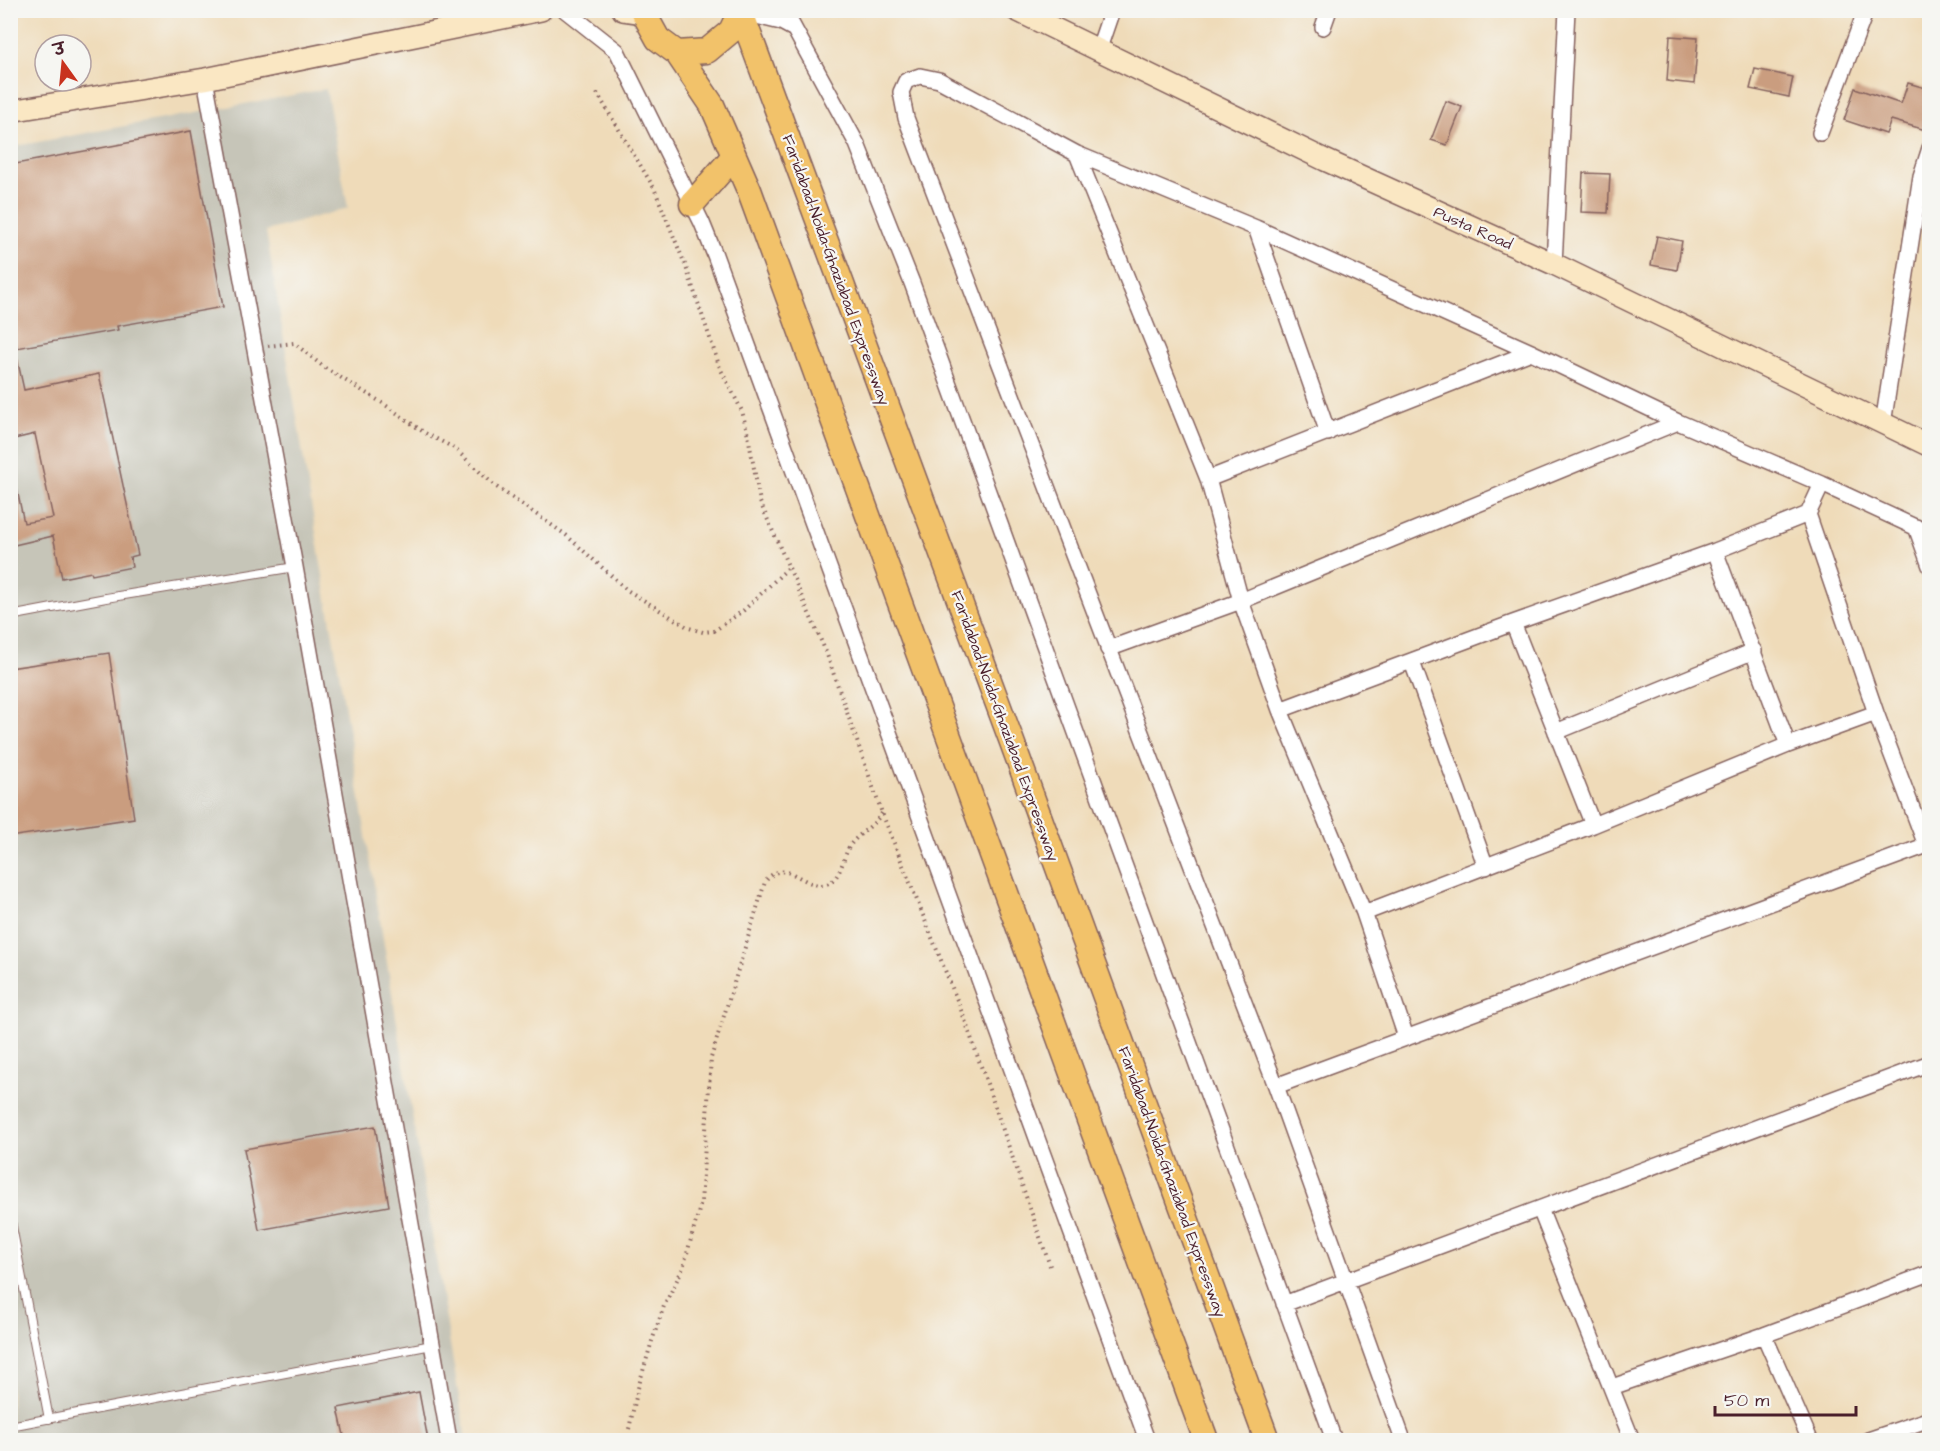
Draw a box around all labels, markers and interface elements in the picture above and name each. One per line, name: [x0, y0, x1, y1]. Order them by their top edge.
north arrow: [33, 33, 93, 93]
text: उ: [49, 37, 69, 62]
street label: Faridabad-Noida-Ghaziabad Expressway: [776, 132, 895, 409]
street label: Pusta Road: [1430, 201, 1516, 255]
street label: Faridabad-Noida-Ghaziabad Expressway: [945, 588, 1064, 865]
street label: Faridabad-Noida-Ghaziabad Expressway: [1112, 1044, 1231, 1321]
scale bar: [1715, 1379, 1856, 1417]
text: 50 m: [1724, 1388, 1769, 1413]

